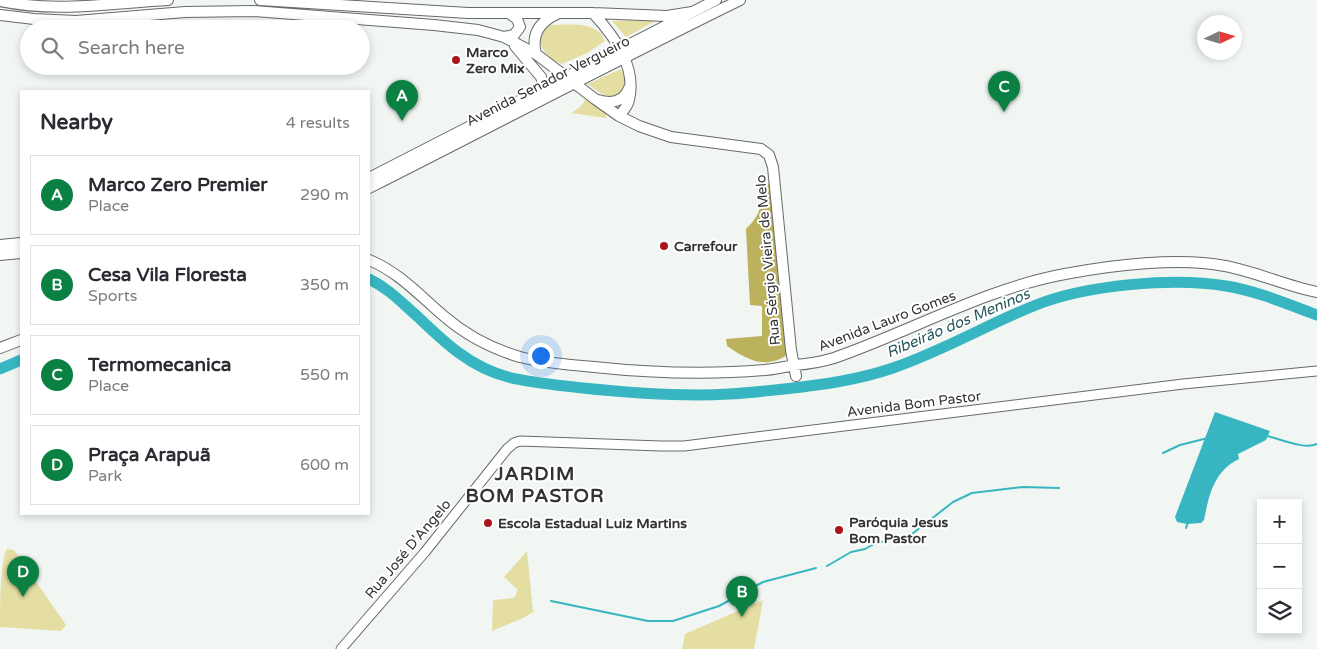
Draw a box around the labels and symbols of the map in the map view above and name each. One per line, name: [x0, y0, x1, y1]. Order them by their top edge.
north arrow: [1197, 15, 1242, 60]
street label: Avenida Senador Vergueiro: [463, 32, 633, 130]
place label: Marco Zero Mix: [466, 44, 525, 77]
marker: Marco Zero Mix: [450, 54, 462, 66]
pin: C: [988, 71, 1020, 112]
pin: A: [386, 80, 418, 121]
street label: Rua Sérgio Vieira de Melo: [752, 174, 784, 346]
place label: Carrefour: [674, 238, 738, 255]
marker: Carrefour: [658, 240, 670, 252]
water label: Ribeirão dos Meninos: [884, 284, 1034, 361]
street label: Avenida Lauro Gomes: [816, 287, 958, 355]
your location: [528, 343, 554, 369]
street label: Avenida Bom Pastor: [846, 387, 983, 421]
district label: JARDIM BOM PASTOR: [465, 463, 605, 507]
street label: Rua José D'Angelo: [361, 496, 455, 602]
place label: Paróquia Jesus Bom Pastor: [849, 514, 949, 547]
place label: Escola Estadual Luiz Martins: [498, 515, 687, 532]
marker: Escola Estadual Luiz Martins: [482, 517, 494, 529]
marker: Paróquia Jesus Bom Pastor: [833, 524, 845, 536]
pin: D: [7, 556, 39, 597]
pin: B: [726, 576, 758, 617]

